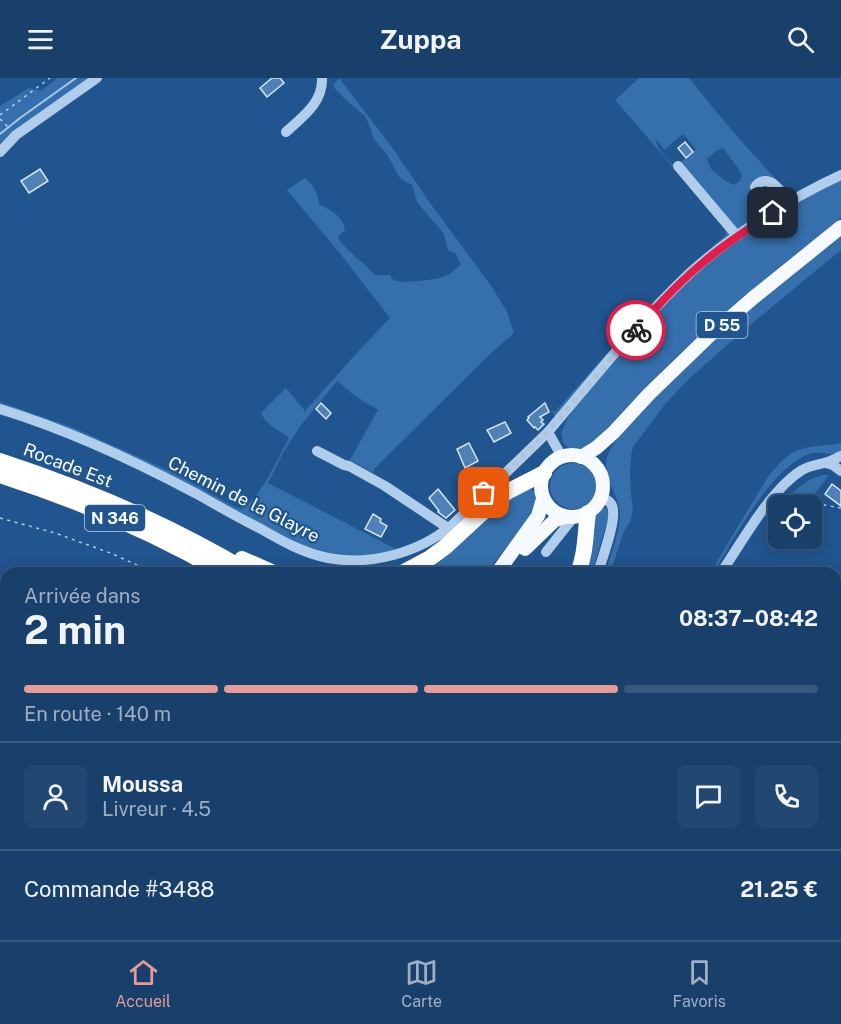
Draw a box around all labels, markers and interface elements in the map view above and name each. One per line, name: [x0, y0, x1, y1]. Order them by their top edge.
icon: menu: [24, 23, 57, 56]
text: Zuppa: [379, 23, 462, 55]
icon: search: [784, 23, 817, 56]
pin: [747, 187, 798, 238]
icon: home: [756, 196, 789, 229]
courier: [606, 300, 666, 360]
road number: D 55: [696, 312, 748, 338]
icon: bike: [620, 314, 653, 347]
street label: Rocade Est: [20, 438, 116, 492]
street label: Chemin de la Glayre: [165, 452, 323, 546]
pin: [458, 467, 509, 518]
icon: bag: [467, 476, 500, 509]
map controls: [768, 495, 822, 549]
button: locate: [768, 495, 822, 549]
road number: N 346: [85, 505, 145, 531]
text: Arrivée dans: [24, 584, 140, 608]
text: 08:37–08:42: [679, 605, 818, 631]
text: 2 min: [24, 607, 126, 653]
text: En route · 140 m: [24, 702, 171, 726]
button: person: [24, 765, 87, 828]
button: chat: [677, 765, 740, 828]
button: phone: [755, 765, 818, 828]
text: Moussa: [102, 771, 183, 797]
text: Livreur · 4.5: [102, 797, 211, 821]
text: Commande #3488: [24, 876, 214, 902]
text: 21.25 €: [740, 876, 818, 902]
tab: Accueil: [115, 956, 171, 1011]
tab: Carte: [401, 956, 442, 1011]
tab: Favoris: [673, 956, 726, 1011]

